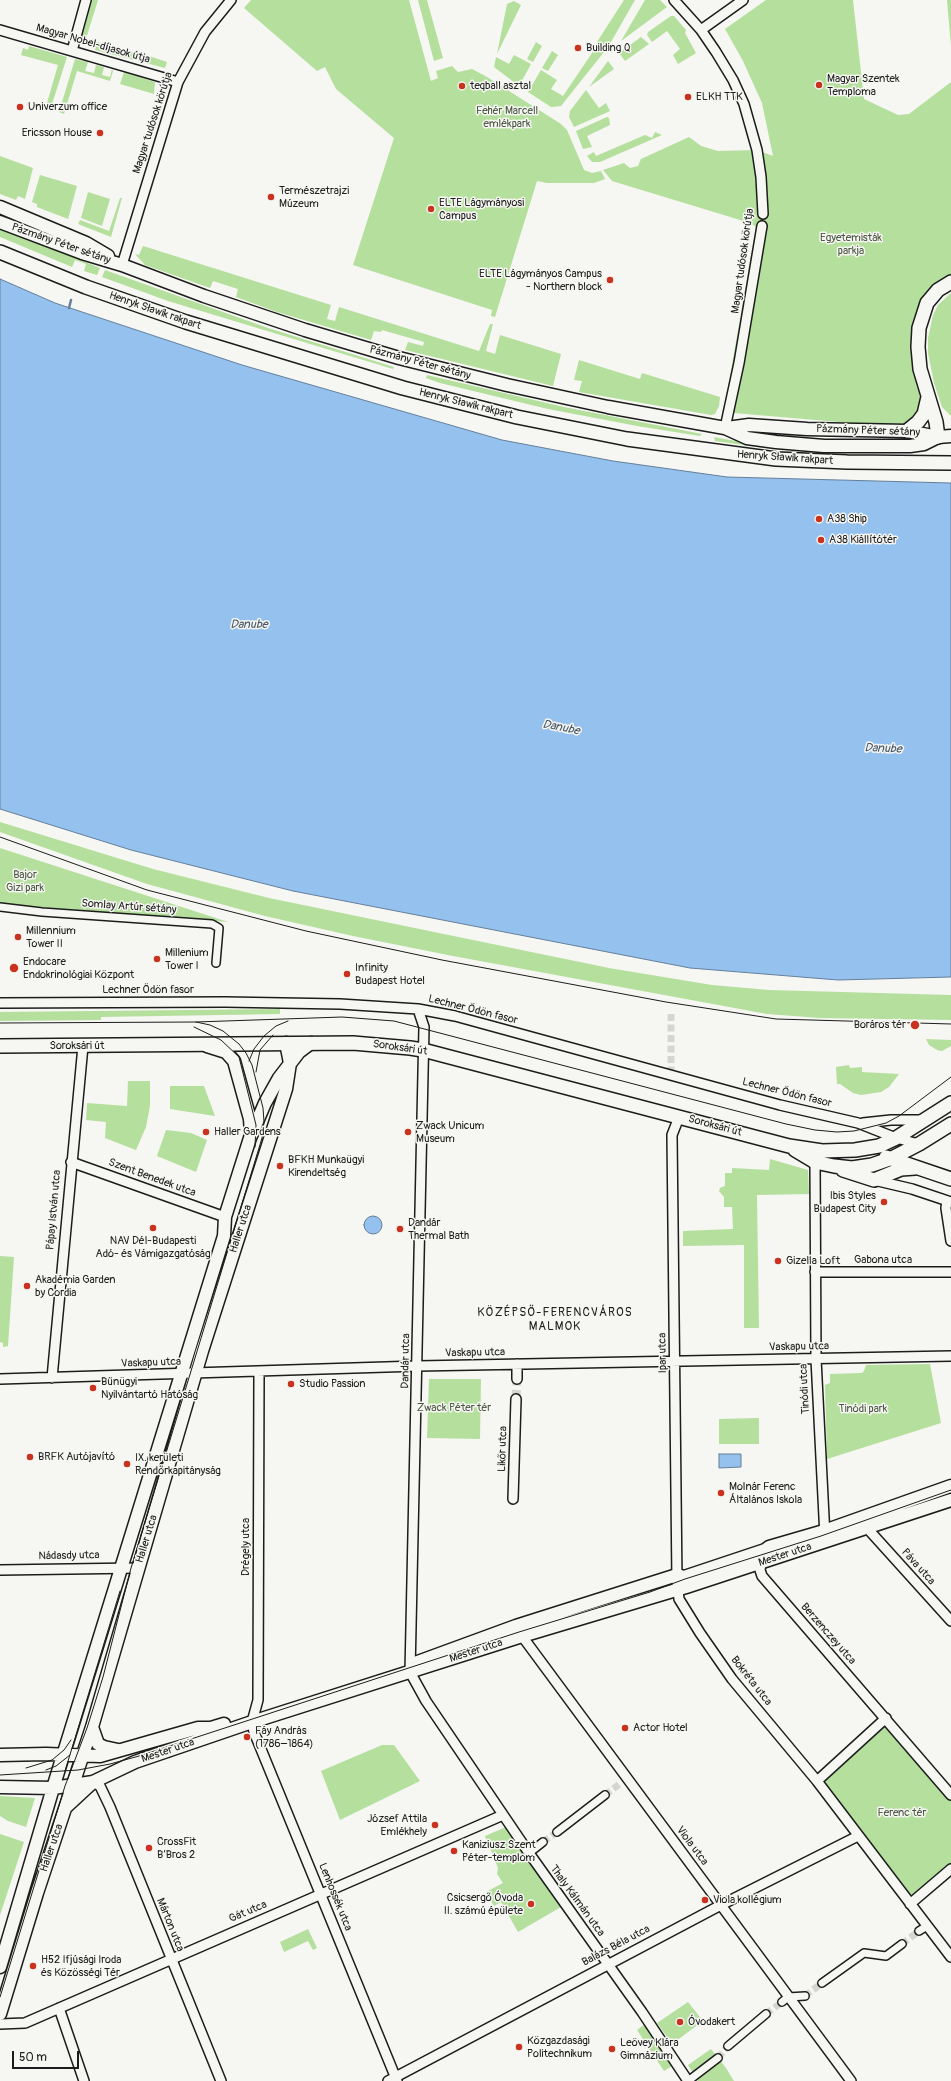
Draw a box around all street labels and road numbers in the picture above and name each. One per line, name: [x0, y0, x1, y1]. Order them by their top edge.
street label: Magyar Nobel-díjasok útja: [35, 21, 151, 67]
street label: Magyar tudósok körútja: [130, 70, 176, 176]
street label: Magyar tudósok körútja: [729, 208, 757, 314]
street label: Pázmány Péter sétány: [10, 221, 112, 267]
street label: Henryk Sławik rakpart: [107, 289, 203, 333]
street label: Pázmány Péter sétány: [368, 343, 472, 383]
street label: Henryk Sławik rakpart: [418, 386, 514, 422]
street label: Pázmány Péter sétány: [816, 423, 920, 439]
street label: Henryk Sławik rakpart: [736, 448, 834, 468]
street label: Somlay Artúr sétány: [81, 897, 177, 917]
street label: Lechner Ödön fasor: [102, 983, 194, 997]
street label: Lechner Ödön fasor: [427, 993, 519, 1027]
street label: Soroksári út: [372, 1038, 428, 1058]
street label: Soroksári út: [50, 1039, 104, 1053]
street label: Lechner Ödön fasor: [741, 1076, 833, 1110]
street label: Soroksári út: [687, 1113, 743, 1139]
street label: Szent Benedek utca: [107, 1156, 197, 1200]
street label: Pápay István utca: [44, 1169, 64, 1251]
street label: Haller utca: [227, 1203, 255, 1255]
street label: Gabona utca: [854, 1253, 912, 1267]
street label: Dandár utca: [399, 1333, 413, 1389]
street label: Ipar utca: [656, 1333, 670, 1373]
street label: Vaskapu utca: [769, 1340, 829, 1354]
street label: Vaskapu utca: [445, 1346, 505, 1360]
street label: Vaskapu utca: [121, 1355, 181, 1371]
street label: Tinódi utca: [797, 1363, 813, 1415]
street label: Likőr utca: [496, 1426, 510, 1472]
street label: Haller utca: [133, 1513, 161, 1565]
street label: Drégely utca: [239, 1518, 253, 1576]
street label: Mester utca: [757, 1540, 813, 1570]
street label: Páva utca: [898, 1546, 938, 1588]
street label: Nádasdy utca: [38, 1549, 100, 1563]
street label: Berzenczey utca: [798, 1601, 858, 1667]
street label: Mester utca: [448, 1636, 504, 1666]
street label: Bokréta utca: [728, 1654, 774, 1708]
street label: Mester utca: [140, 1736, 196, 1766]
street label: Haller utca: [38, 1822, 66, 1874]
street label: Viola utca: [673, 1824, 711, 1868]
street label: Lenhossék utca: [315, 1861, 355, 1933]
street label: Thaly Kálmán utca: [547, 1863, 607, 1939]
street label: Márton utca: [153, 1896, 187, 1954]
street label: Gát utca: [227, 1898, 269, 1926]
street label: Balázs Béla utca: [580, 1923, 652, 1969]

